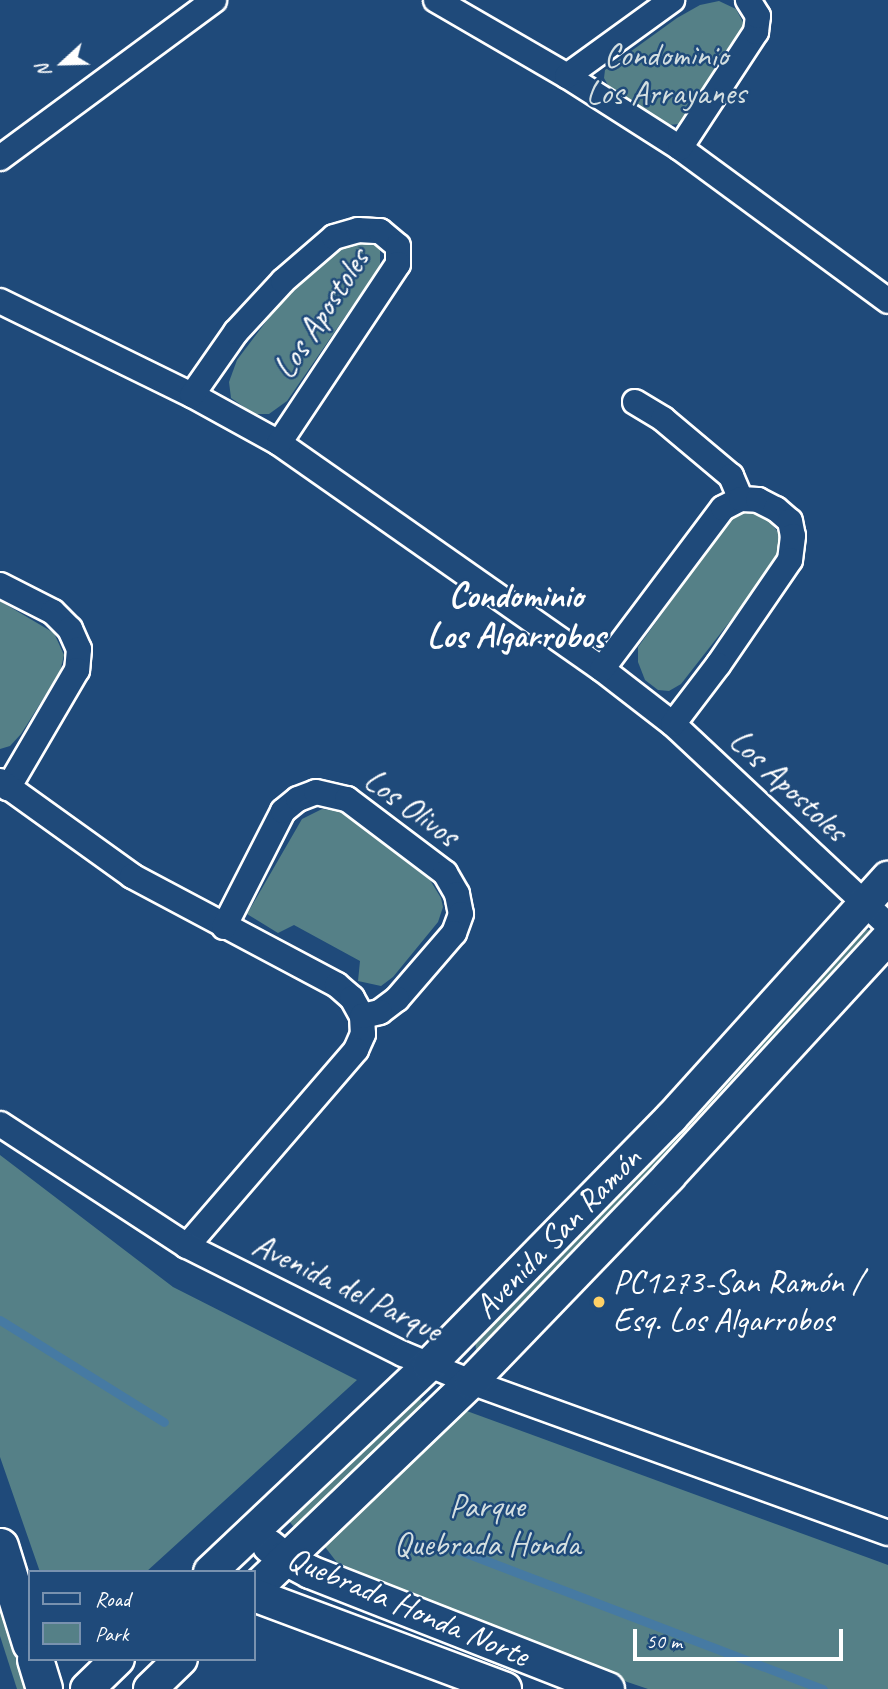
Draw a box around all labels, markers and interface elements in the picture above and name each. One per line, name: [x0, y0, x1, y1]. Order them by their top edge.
north arrow: [28, 28, 98, 98]
park label: Condominio Los Arrayanes: [586, 36, 746, 114]
text: N: [30, 61, 57, 81]
street label: Los Apostoles: [265, 242, 379, 386]
district label: Condominio Los Algarrobos: [426, 575, 606, 657]
street label: Los Apostoles: [721, 721, 855, 851]
street label: Los Olivos: [356, 760, 466, 856]
street label: Avenida San Ramón: [466, 1139, 650, 1327]
street label: Avenida del Parque: [246, 1225, 448, 1351]
place label: PC1273-San Ramón / Esq. Los Algarrobos: [613, 1263, 863, 1341]
marker: PC1273-San Ramón / Esq. Los Algarrobos: [591, 1294, 607, 1310]
park label: Parque Quebrada Honda: [394, 1487, 580, 1565]
street label: Quebrada Honda Norte: [281, 1538, 535, 1676]
legend: [28, 1570, 256, 1661]
text: Road: [95, 1586, 130, 1612]
scale bar: [636, 1616, 846, 1660]
text: Park: [95, 1621, 128, 1647]
text: 50 m: [646, 1628, 682, 1654]

